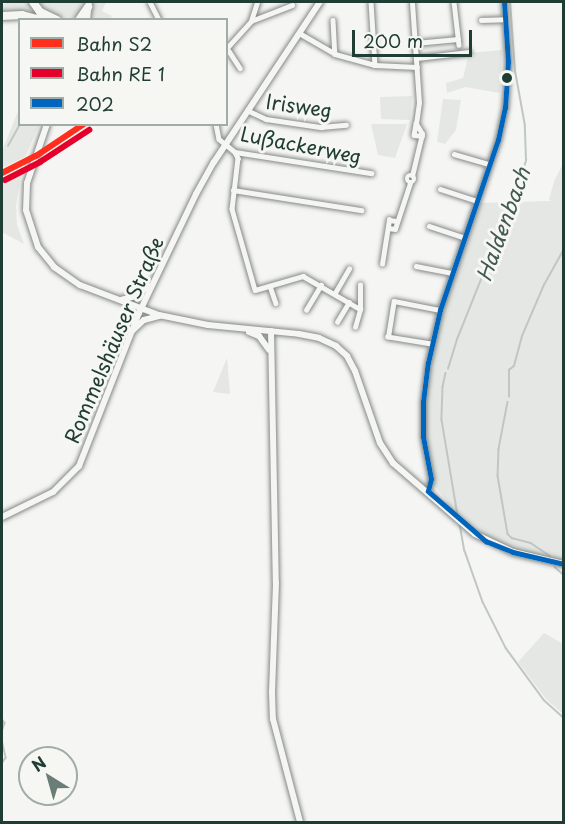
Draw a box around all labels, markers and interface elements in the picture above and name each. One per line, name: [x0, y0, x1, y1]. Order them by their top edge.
legend: [18, 18, 228, 126]
scale bar: [355, 18, 475, 56]
text: 200 m: [363, 27, 423, 54]
text: Bahn S2: [76, 30, 152, 57]
text: Bahn RE 1: [76, 60, 165, 87]
unlabelled marker: [501, 72, 513, 84]
street label: Irisweg: [264, 89, 334, 123]
text: 202: [76, 90, 114, 117]
street label: Lußackerweg: [238, 121, 364, 169]
water label: Haldenbach: [470, 164, 534, 284]
street label: Rommelshäuser Straße: [59, 233, 169, 447]
north arrow: [18, 746, 78, 806]
text: N: [26, 750, 51, 777]

